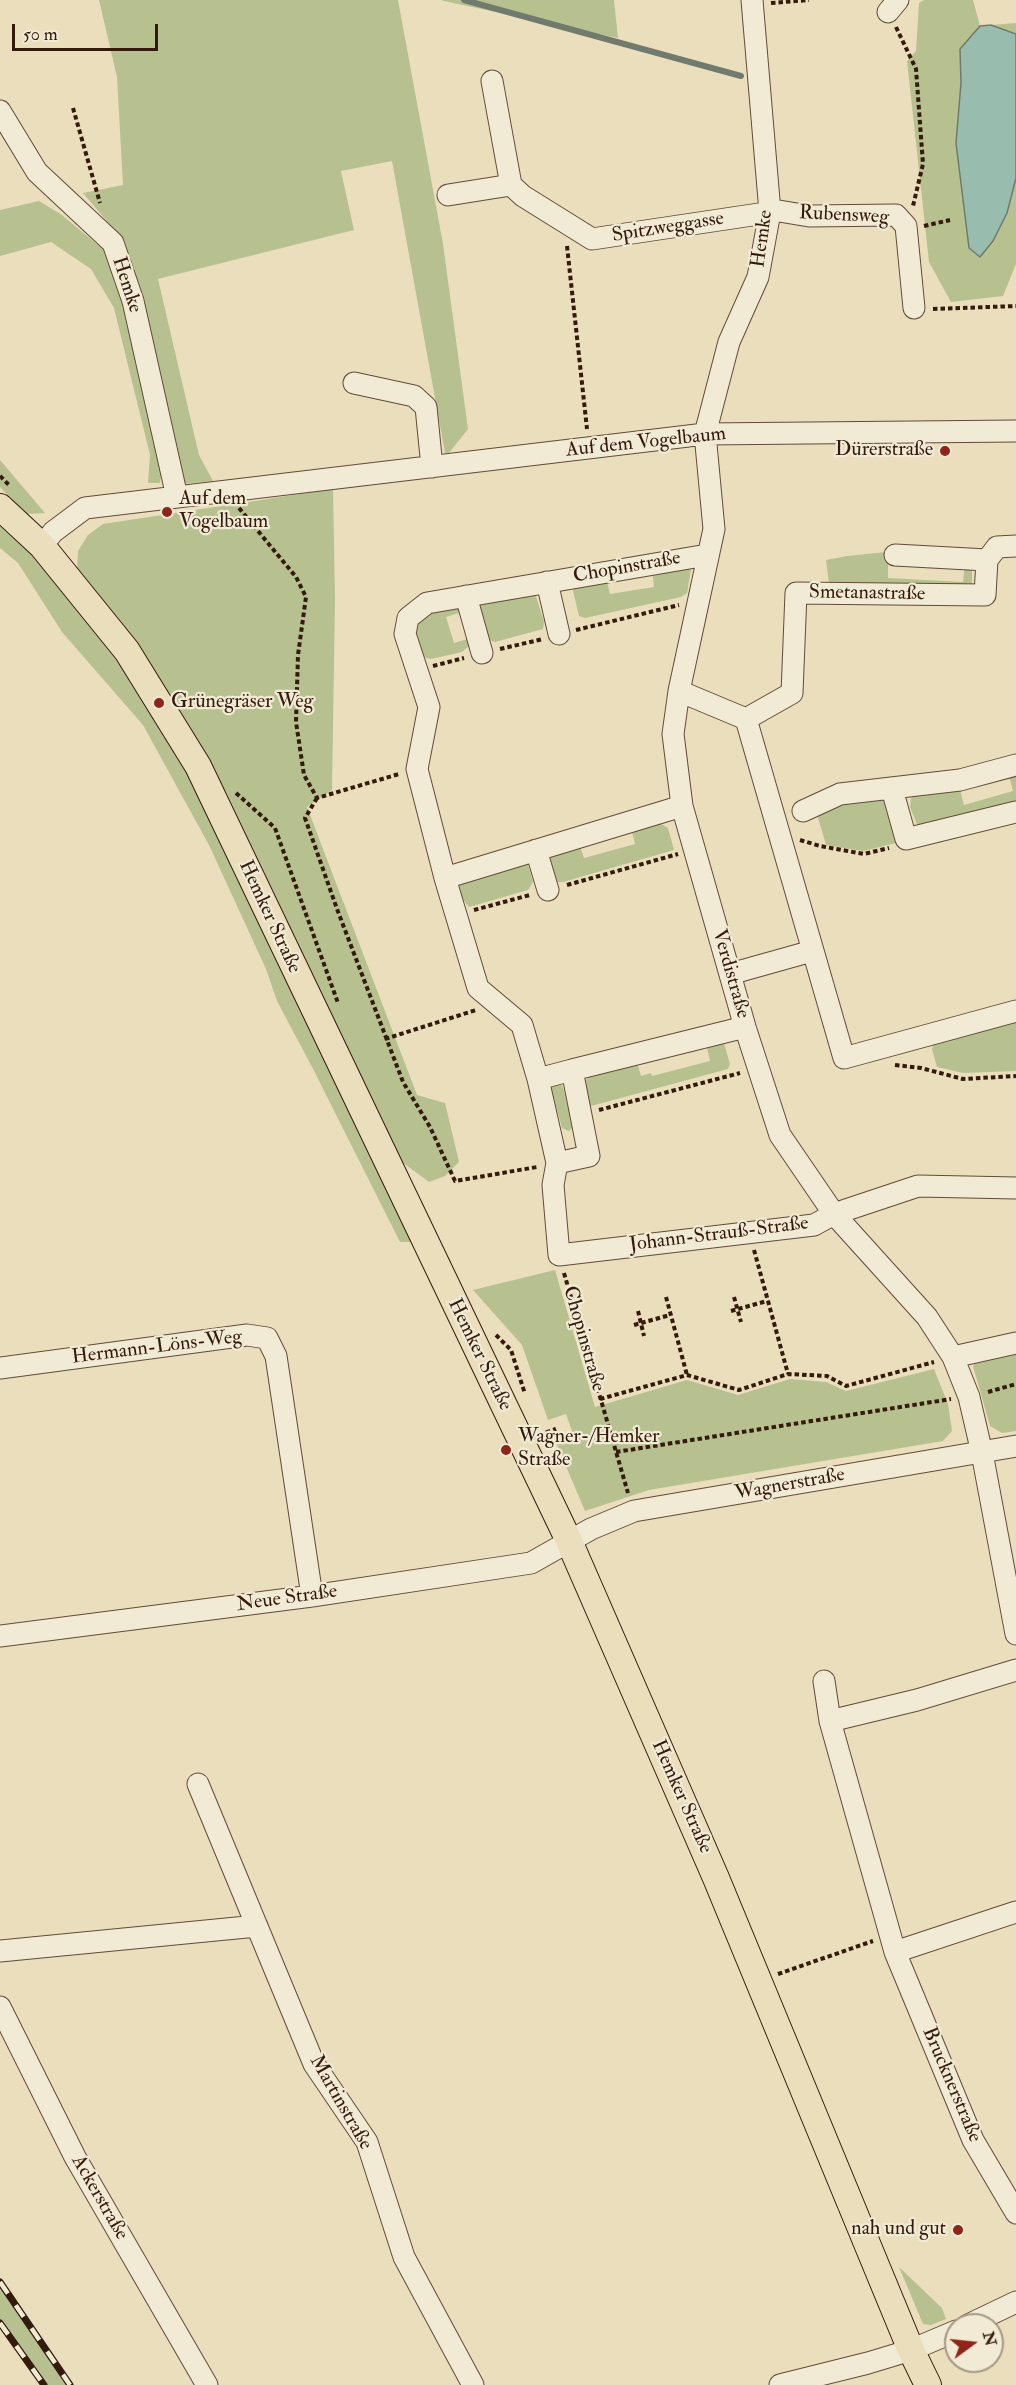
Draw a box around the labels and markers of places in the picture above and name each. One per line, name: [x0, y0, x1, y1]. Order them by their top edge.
place label: Dürerstraße: [835, 439, 933, 463]
marker: Dürerstraße: [938, 444, 952, 458]
place label: Auf dem Vogelbaum: [179, 488, 268, 535]
marker: Auf dem Vogelbaum: [160, 505, 174, 519]
place label: Grünegräser Weg: [171, 691, 313, 715]
marker: Grünegräser Weg: [152, 696, 166, 710]
place label: Wagner-/Hemker Straße: [518, 1426, 660, 1473]
marker: Wagner-/Hemker Straße: [499, 1443, 513, 1457]
place label: nah und gut: [851, 2218, 946, 2242]
marker: nah und gut: [951, 2223, 965, 2237]

